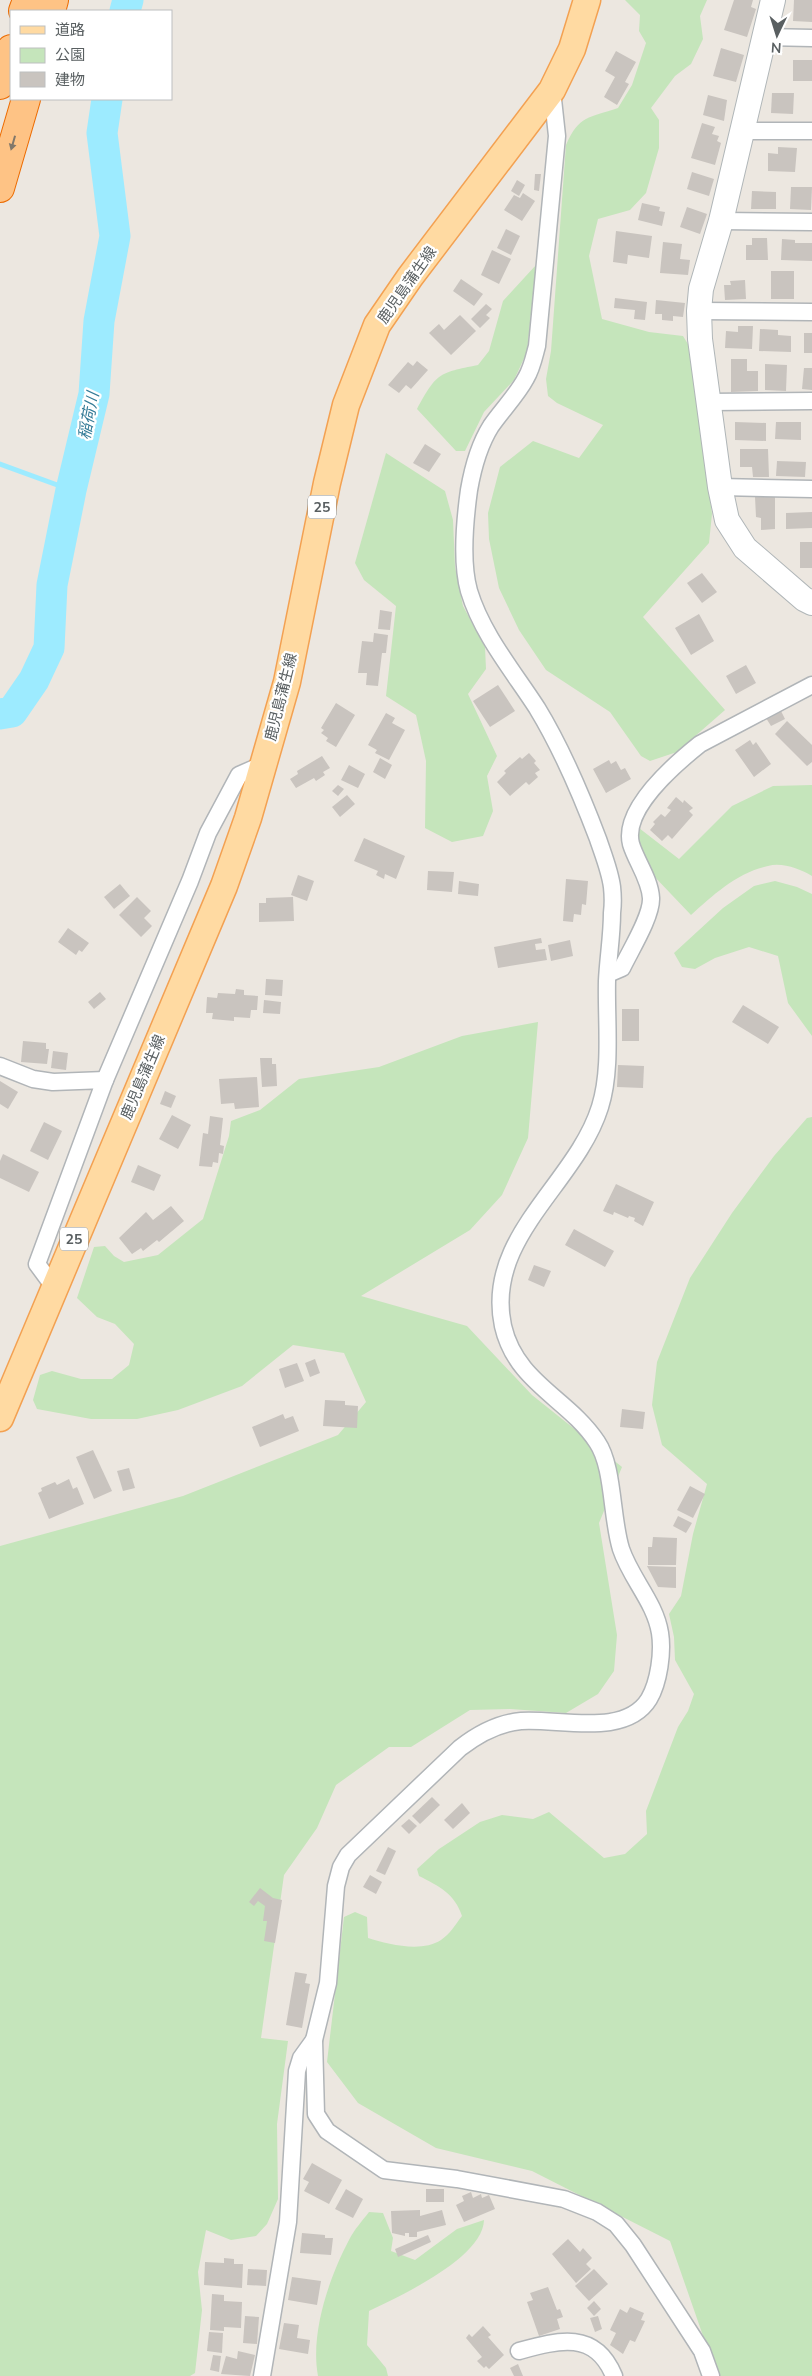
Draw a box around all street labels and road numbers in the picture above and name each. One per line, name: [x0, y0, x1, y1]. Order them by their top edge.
street label: 鹿児島蒲生線: [373, 242, 441, 328]
road number: 25: [308, 496, 336, 518]
street label: 鹿児島蒲生線: [260, 651, 302, 743]
street label: 鹿児島蒲生線: [116, 1032, 170, 1122]
road number: 25: [60, 1228, 88, 1250]

